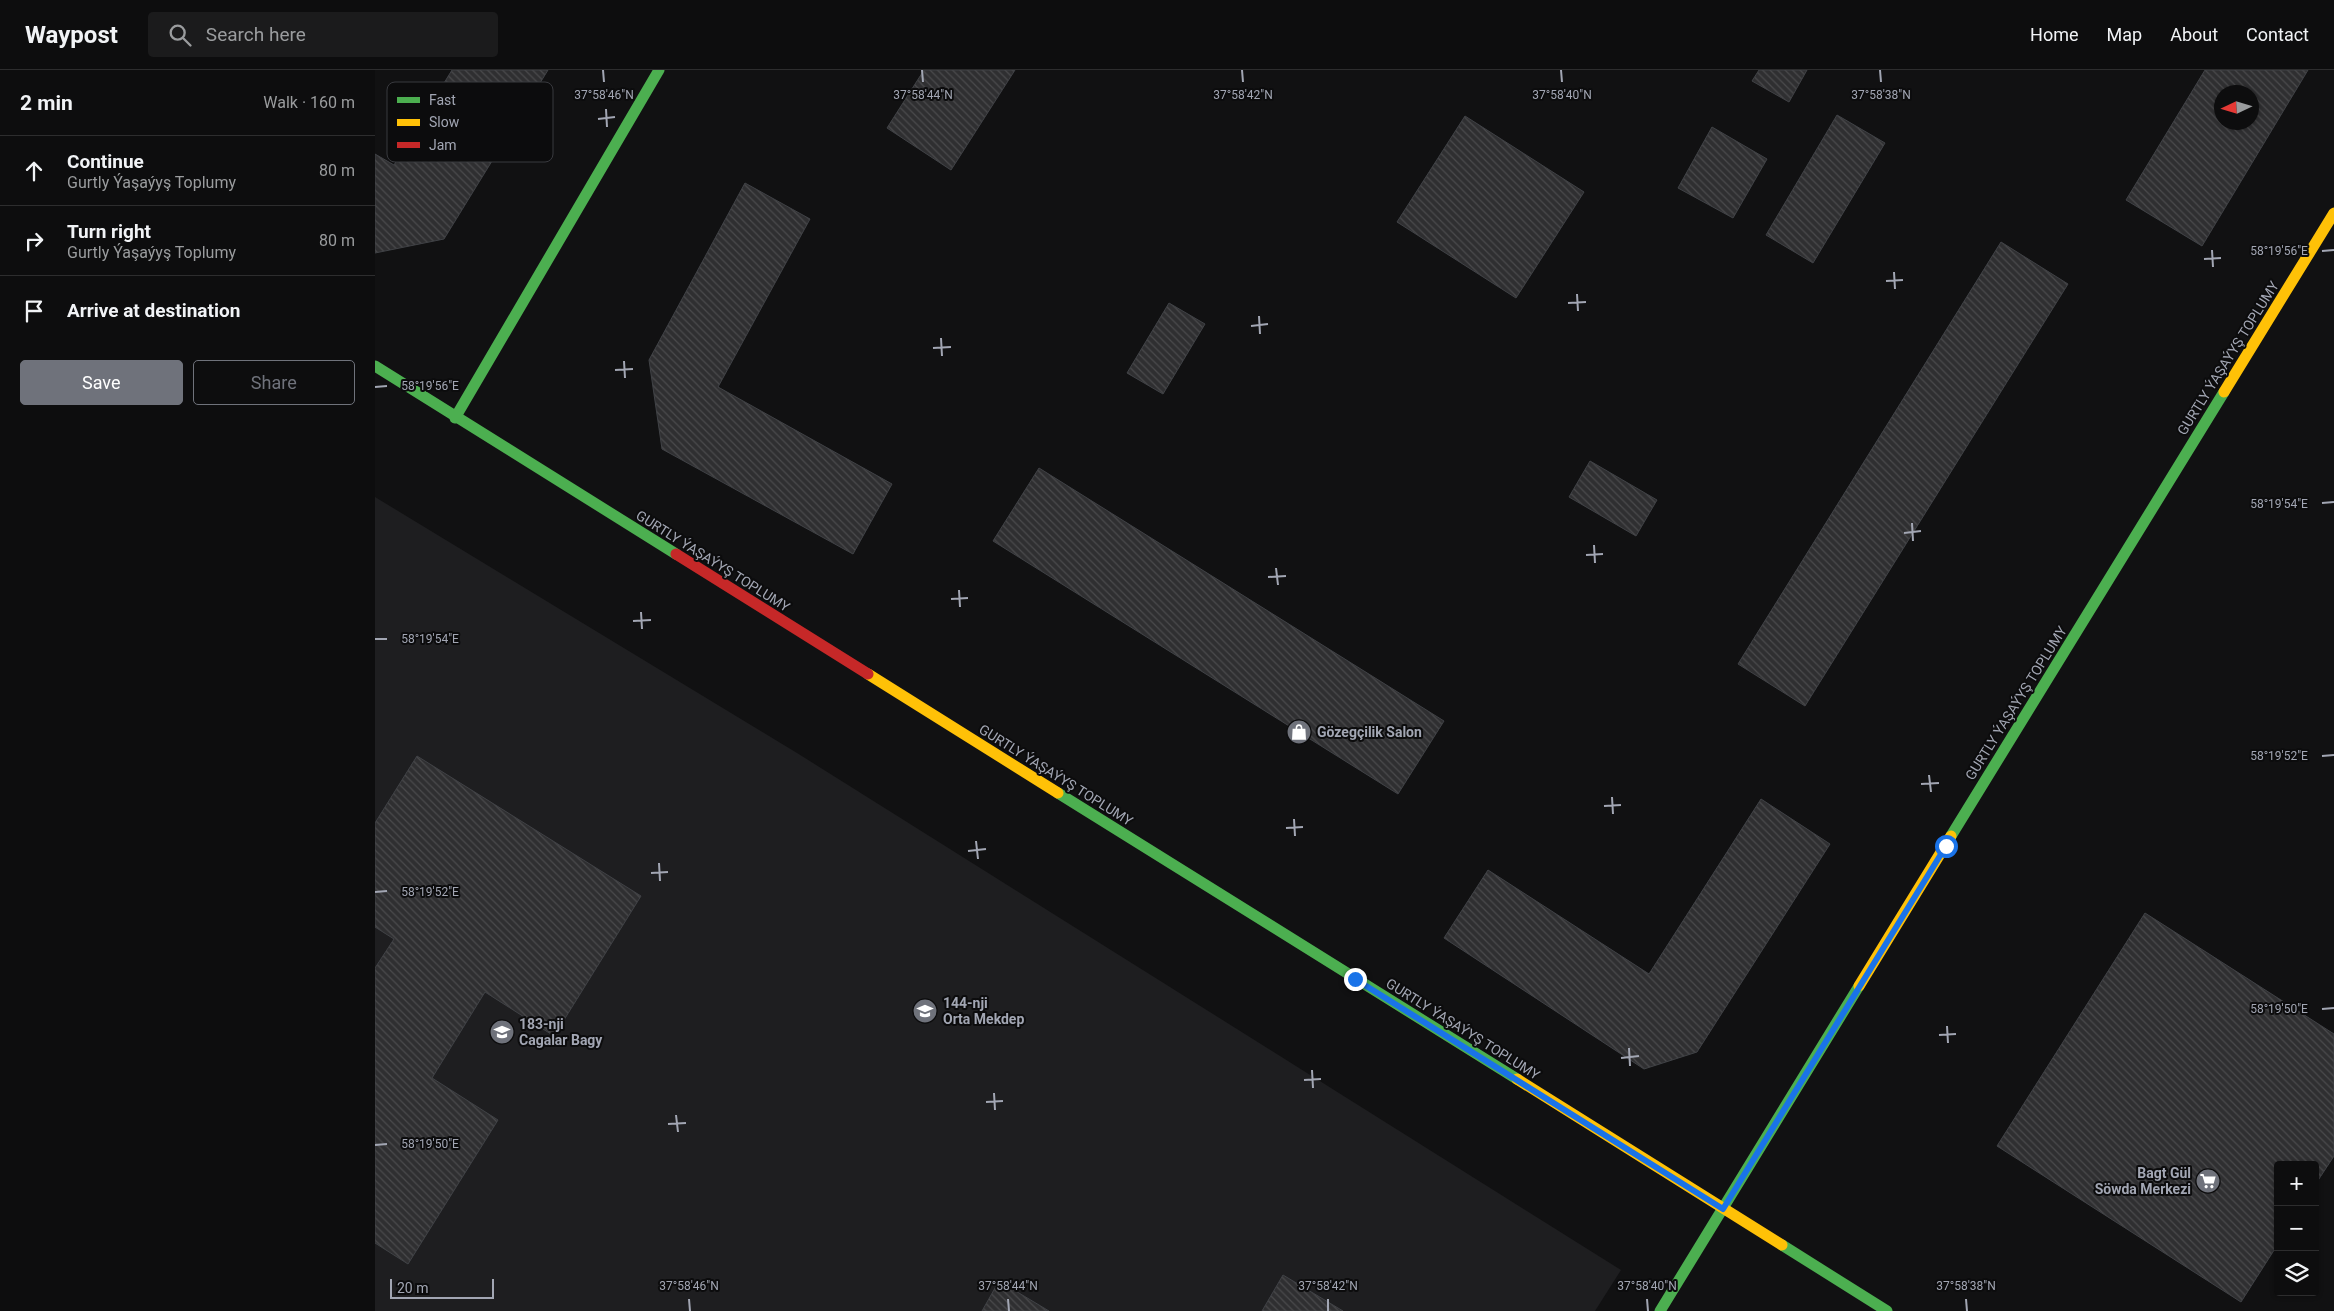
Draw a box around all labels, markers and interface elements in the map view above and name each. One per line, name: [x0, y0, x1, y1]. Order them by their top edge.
search box: [148, 12, 498, 57]
text: Waypost: [25, 21, 118, 49]
icon: search: [166, 21, 194, 49]
text: Search here: [206, 23, 306, 46]
text: Home: [2030, 24, 2079, 45]
text: Map: [2107, 24, 2142, 45]
text: About: [2170, 24, 2218, 45]
text: Contact: [2246, 24, 2309, 45]
legend: [387, 82, 553, 162]
north arrow: [2214, 85, 2259, 130]
text: 37°58'46"N: [574, 88, 634, 102]
text: 37°58'44"N: [893, 88, 953, 102]
text: 37°58'42"N: [1213, 88, 1273, 102]
text: 37°58'40"N: [1532, 88, 1592, 102]
text: 37°58'38"N: [1851, 88, 1911, 102]
text: 2 min: [20, 91, 73, 115]
text: Fast: [429, 92, 456, 108]
text: Walk · 160 m: [263, 93, 355, 112]
text: Slow: [429, 114, 460, 130]
text: Jam: [429, 137, 457, 153]
text: Continue: [67, 150, 144, 173]
icon: ahead: [20, 157, 48, 185]
text: 80 m: [319, 161, 355, 180]
text: Gurtly Ýaşaýyş Toplumy: [67, 173, 236, 192]
text: Turn right: [67, 220, 151, 243]
icon: right: [20, 227, 48, 255]
text: 80 m: [319, 231, 355, 250]
text: Gurtly Ýaşaýyş Toplumy: [67, 243, 236, 262]
text: 58°19'56"E: [2250, 244, 2308, 258]
street label: GURTLY ÝAŞAÝYŞ TOPLUMY: [2173, 277, 2282, 438]
icon: arrive: [20, 297, 48, 325]
text: Arrive at destination: [67, 299, 240, 322]
button: Save: [20, 360, 183, 405]
button: Share: [193, 360, 355, 405]
text: 58°19'56"E: [401, 379, 459, 393]
text: 58°19'54"E: [2250, 497, 2308, 511]
street label: GURTLY ÝAŞAÝYŞ TOPLUMY: [633, 506, 794, 615]
street label: GURTLY ÝAŞAÝYŞ TOPLUMY: [1961, 622, 2070, 783]
text: 58°19'54"E: [401, 632, 459, 646]
shop icon: Gözegçilik Salon: [1286, 719, 1312, 745]
street label: GURTLY ÝAŞAÝYŞ TOPLUMY: [976, 720, 1137, 829]
place label: Gözegçilik Salon: [1317, 724, 1422, 740]
text: 58°19'52"E: [2250, 749, 2308, 763]
route start: [1935, 835, 1958, 858]
text: 58°19'52"E: [401, 885, 459, 899]
route end: [1344, 968, 1367, 991]
street label: GURTLY ÝAŞAÝYŞ TOPLUMY: [1383, 974, 1544, 1083]
place label: 144-nji Orta Mekdep: [943, 995, 1024, 1027]
school or university icon: 144-nji Orta Mekdep: [912, 998, 938, 1024]
text: 58°19'50"E: [2250, 1002, 2308, 1016]
place label: 183-nji Cagalar Bagy: [519, 1016, 603, 1048]
school or university icon: 183-nji Cagalar Bagy: [489, 1019, 515, 1045]
text: 58°19'50"E: [401, 1137, 459, 1151]
map controls: [2274, 1161, 2319, 1296]
button: +: [2274, 1161, 2319, 1206]
place label: Bagt Gül Söwda Merkezi: [2095, 1165, 2191, 1197]
supermarket icon: Bagt Gül Söwda Merkezi: [2195, 1168, 2221, 1194]
button: −: [2274, 1206, 2319, 1251]
button: layers: [2274, 1251, 2319, 1296]
scale bar: [390, 1276, 494, 1299]
text: 37°58'46"N: [659, 1279, 719, 1293]
text: 37°58'44"N: [978, 1279, 1038, 1293]
text: 37°58'42"N: [1298, 1279, 1358, 1293]
text: 37°58'40"N: [1617, 1279, 1677, 1293]
text: 37°58'38"N: [1936, 1279, 1996, 1293]
text: 20 m: [397, 1280, 429, 1296]

